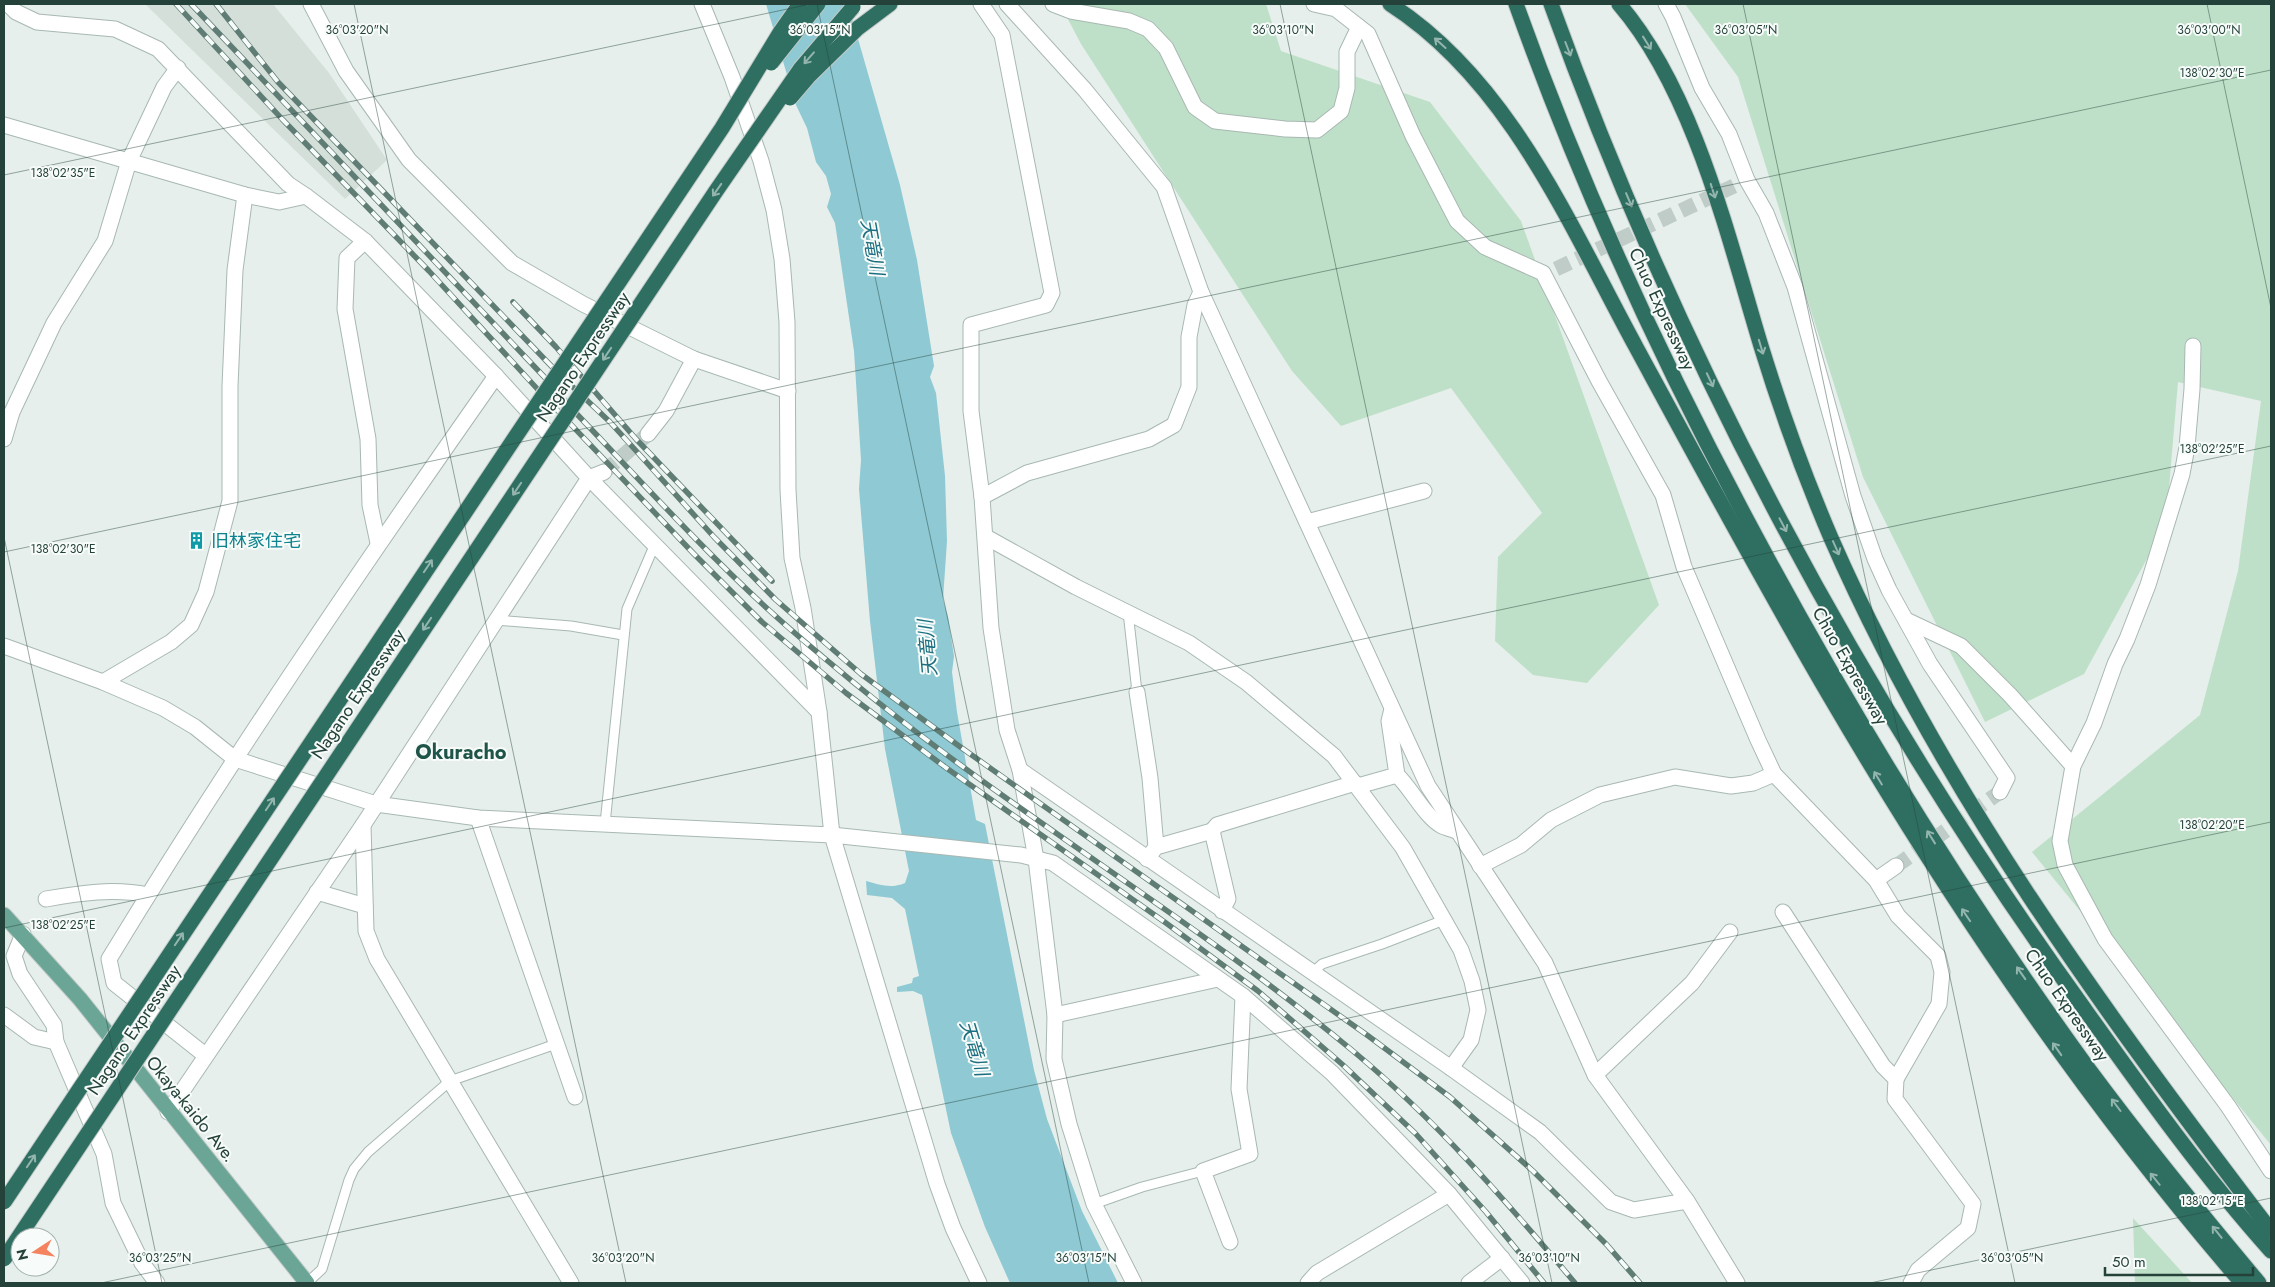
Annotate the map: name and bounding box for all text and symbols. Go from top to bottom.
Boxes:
text: 36°03'20"N [326,21,388,39]
text: 36°03'15"N [789,21,851,39]
text: 36°03'10"N [1252,21,1314,39]
text: 36°03'05"N [1715,21,1777,39]
text: 36°03'00"N [2177,21,2241,39]
one-way arrow [1643,36,1653,50]
one-way arrow [1434,37,1447,49]
one-way arrow [1564,41,1573,57]
one-way arrow [804,51,815,64]
text: 138°02'30"E [2179,64,2245,82]
text: 138°02'35"E [31,164,95,182]
one-way arrow [712,182,722,196]
one-way arrow [1709,183,1718,199]
one-way arrow [1625,192,1634,207]
water label: 天竜川 [854,217,891,279]
street label: Chuo Expressway [1622,243,1702,375]
street label: Nagano Expressway [530,287,636,427]
one-way arrow [1757,338,1767,354]
one-way arrow [602,347,612,361]
one-way arrow [1706,372,1715,387]
text: 138°02'25"E [2179,440,2245,458]
one-way arrow [512,482,522,496]
one-way arrow [1779,517,1788,532]
place label: 旧林家住宅 [211,528,301,554]
building icon: 旧林家住宅 [187,531,207,551]
text: 138°02'30"E [30,540,96,558]
one-way arrow [1832,540,1842,555]
one-way arrow [423,560,433,574]
street label: Chuo Expressway [1806,602,1894,730]
water label: 天竜川 [911,616,943,678]
one-way arrow [422,617,432,631]
street label: Nagano Expressway [305,624,411,764]
district label: Okuracho [415,738,507,767]
one-way arrow [1873,771,1883,785]
one-way arrow [265,797,275,811]
text: 138°02'20"E [2179,816,2245,834]
one-way arrow [1926,831,1936,845]
one-way arrow [1961,908,1971,922]
text: 138°02'25"E [30,916,96,934]
one-way arrow [174,932,184,946]
street label: Chuo Expressway [2018,943,2116,1067]
street label: Nagano Expressway [81,960,187,1100]
one-way arrow [2016,966,2026,980]
water label: 天竜川 [953,1017,996,1081]
one-way arrow [2052,1043,2063,1056]
street label: Okaya-kaido Ave. [140,1050,242,1168]
one-way arrow [2111,1098,2121,1112]
one-way arrow [26,1154,36,1168]
one-way arrow [2149,1172,2161,1185]
text: 138°02'15"E [2180,1192,2244,1210]
one-way arrow [2211,1226,2222,1239]
north arrow [10,1227,60,1277]
scale bar [2105,1244,2252,1276]
text: N [11,1247,33,1262]
text: 36°03'25"N [129,1249,191,1267]
text: 36°03'20"N [592,1249,654,1267]
text: 36°03'15"N [1055,1249,1117,1267]
text: 36°03'10"N [1518,1249,1580,1267]
text: 36°03'05"N [1981,1249,2043,1267]
text: 50 m [2112,1251,2146,1273]

